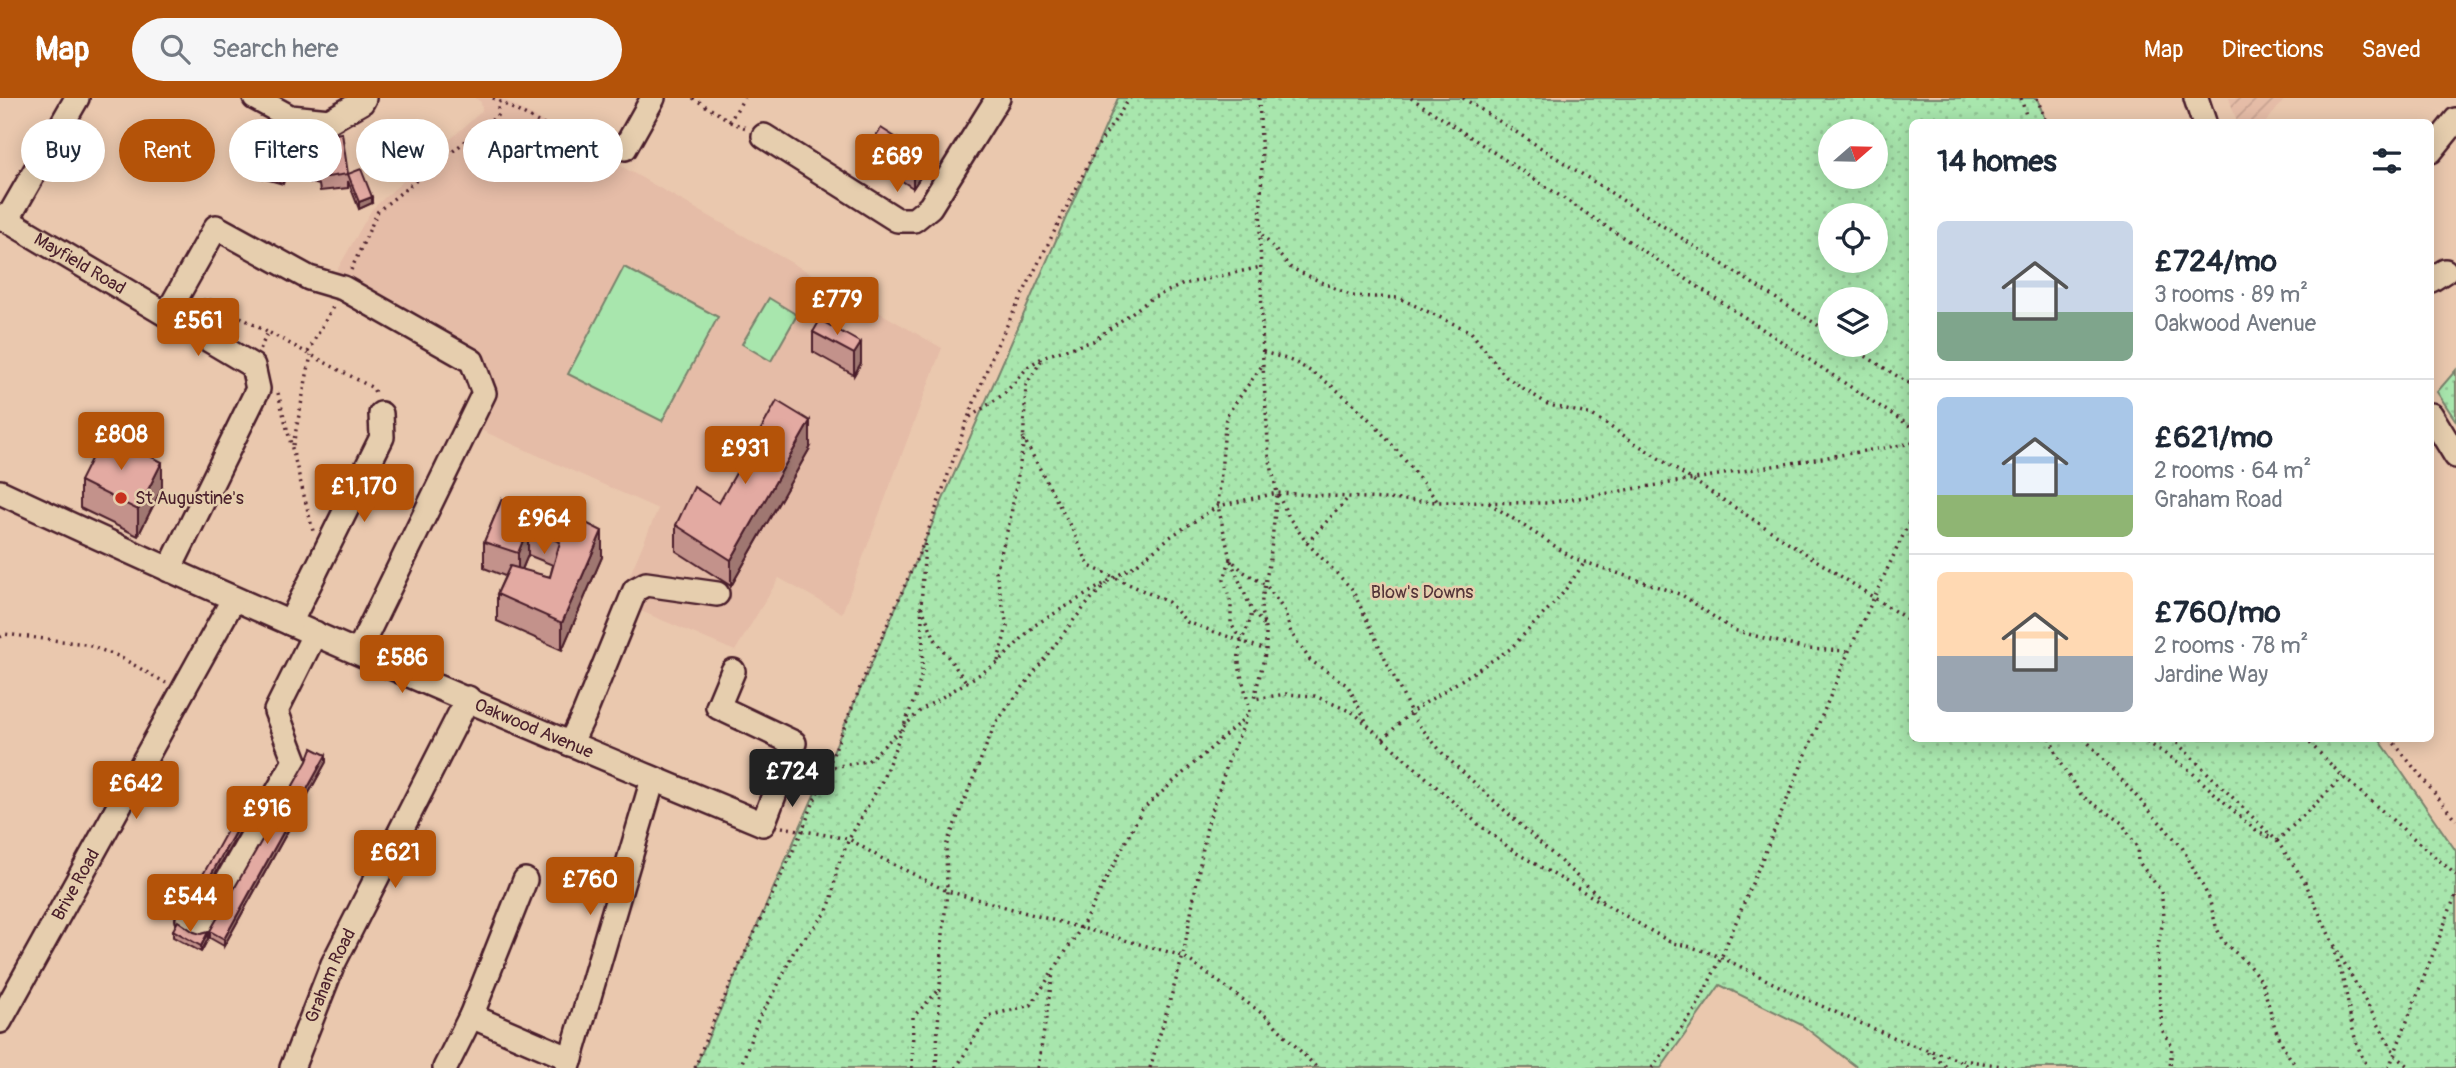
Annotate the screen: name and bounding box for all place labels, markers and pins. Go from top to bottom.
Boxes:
pin: £689 [856,134,938,194]
pin: £779 [796,278,878,337]
pin: £561 [157,299,239,358]
pin: £808 [80,412,162,472]
pin: £931 [704,426,786,486]
pin: £1,170 [307,464,421,524]
place label: St Augustine's [135,487,244,510]
marker: St Augustine's [113,490,129,506]
pin: £964 [503,496,585,556]
pin: £586 [361,636,443,695]
pin: £724 [751,750,833,809]
pin: £642 [95,762,177,821]
pin: £916 [226,786,308,846]
pin: £621 [354,830,436,890]
pin: £760 [549,858,631,917]
pin: £544 [149,874,231,934]

